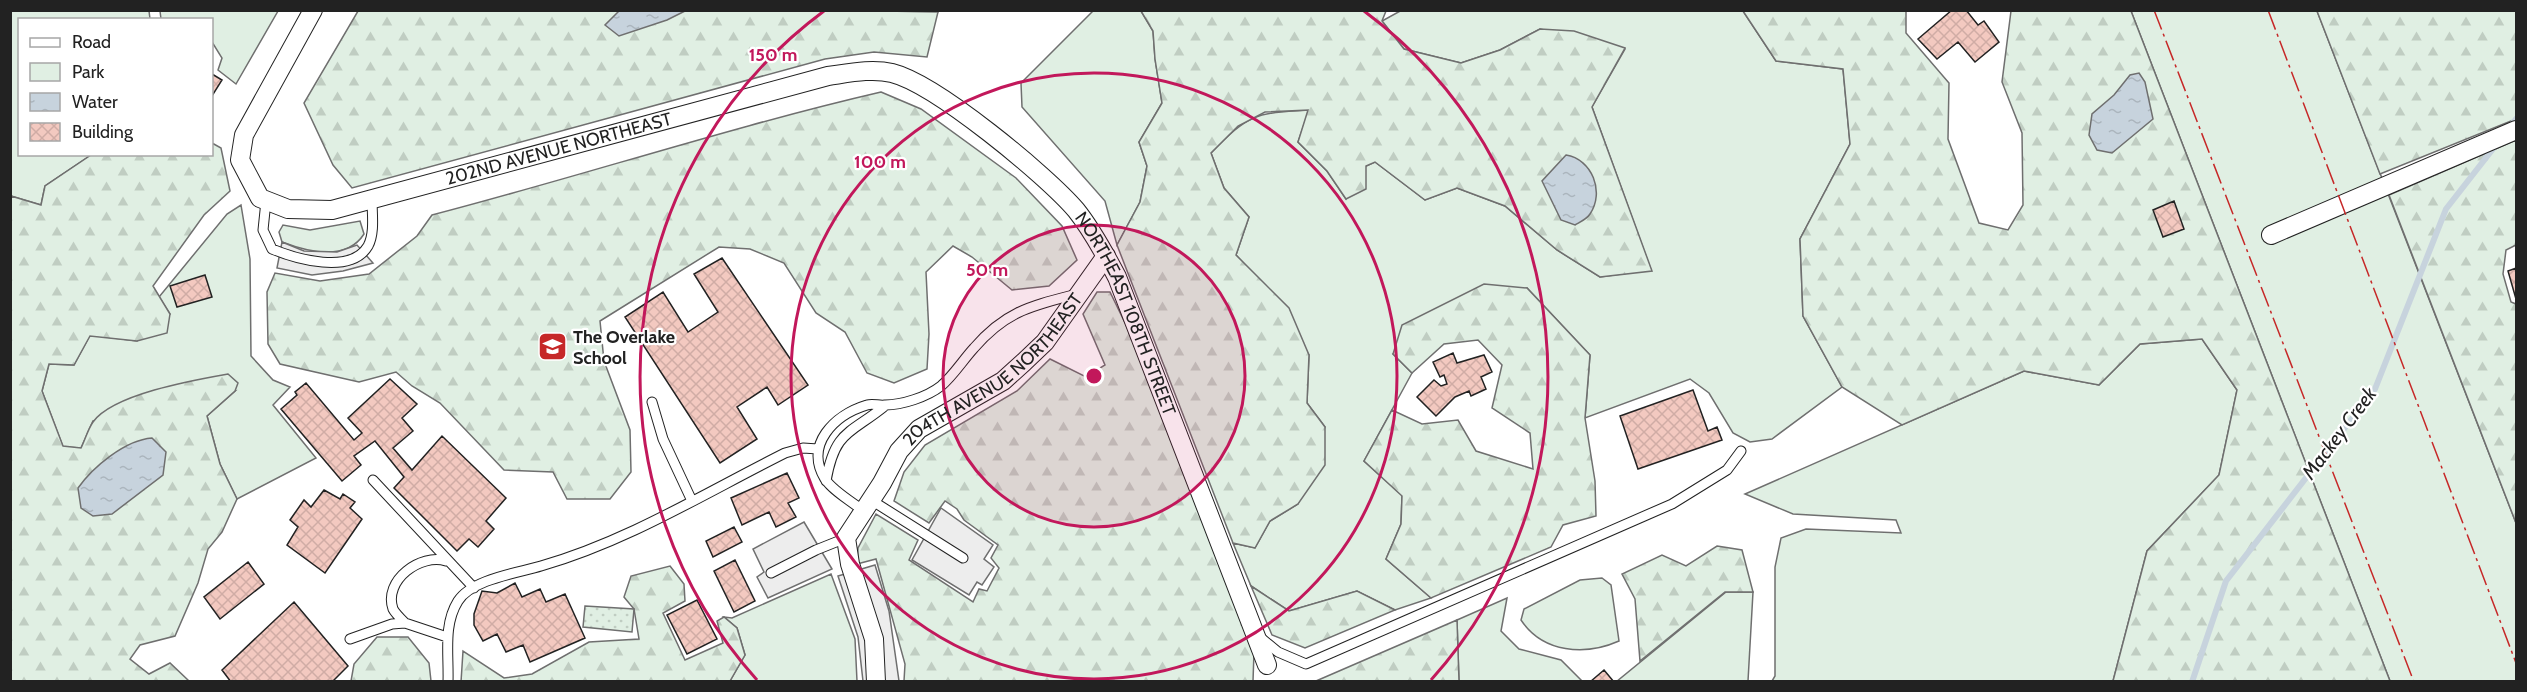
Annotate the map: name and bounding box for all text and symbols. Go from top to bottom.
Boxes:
legend [18,18,213,156]
text: Road [72,31,111,53]
text: 150 m [749,44,797,66]
text: Park [72,61,105,83]
text: Water [72,91,118,113]
street label: 202ND AVENUE NORTHEAST [443,108,674,190]
text: Building [72,121,134,143]
text: 100 m [854,151,906,173]
street label: NORTHEAST 108TH STREET [1070,208,1181,419]
text: 50 m [966,259,1008,281]
street label: 204TH AVENUE NORTHEAST [898,289,1087,450]
place label: The Overlake School [573,326,675,369]
school or university icon: The Overlake School [536,331,568,363]
centre of rings [1084,366,1104,386]
water label: Mackey Creek [2296,381,2382,484]

